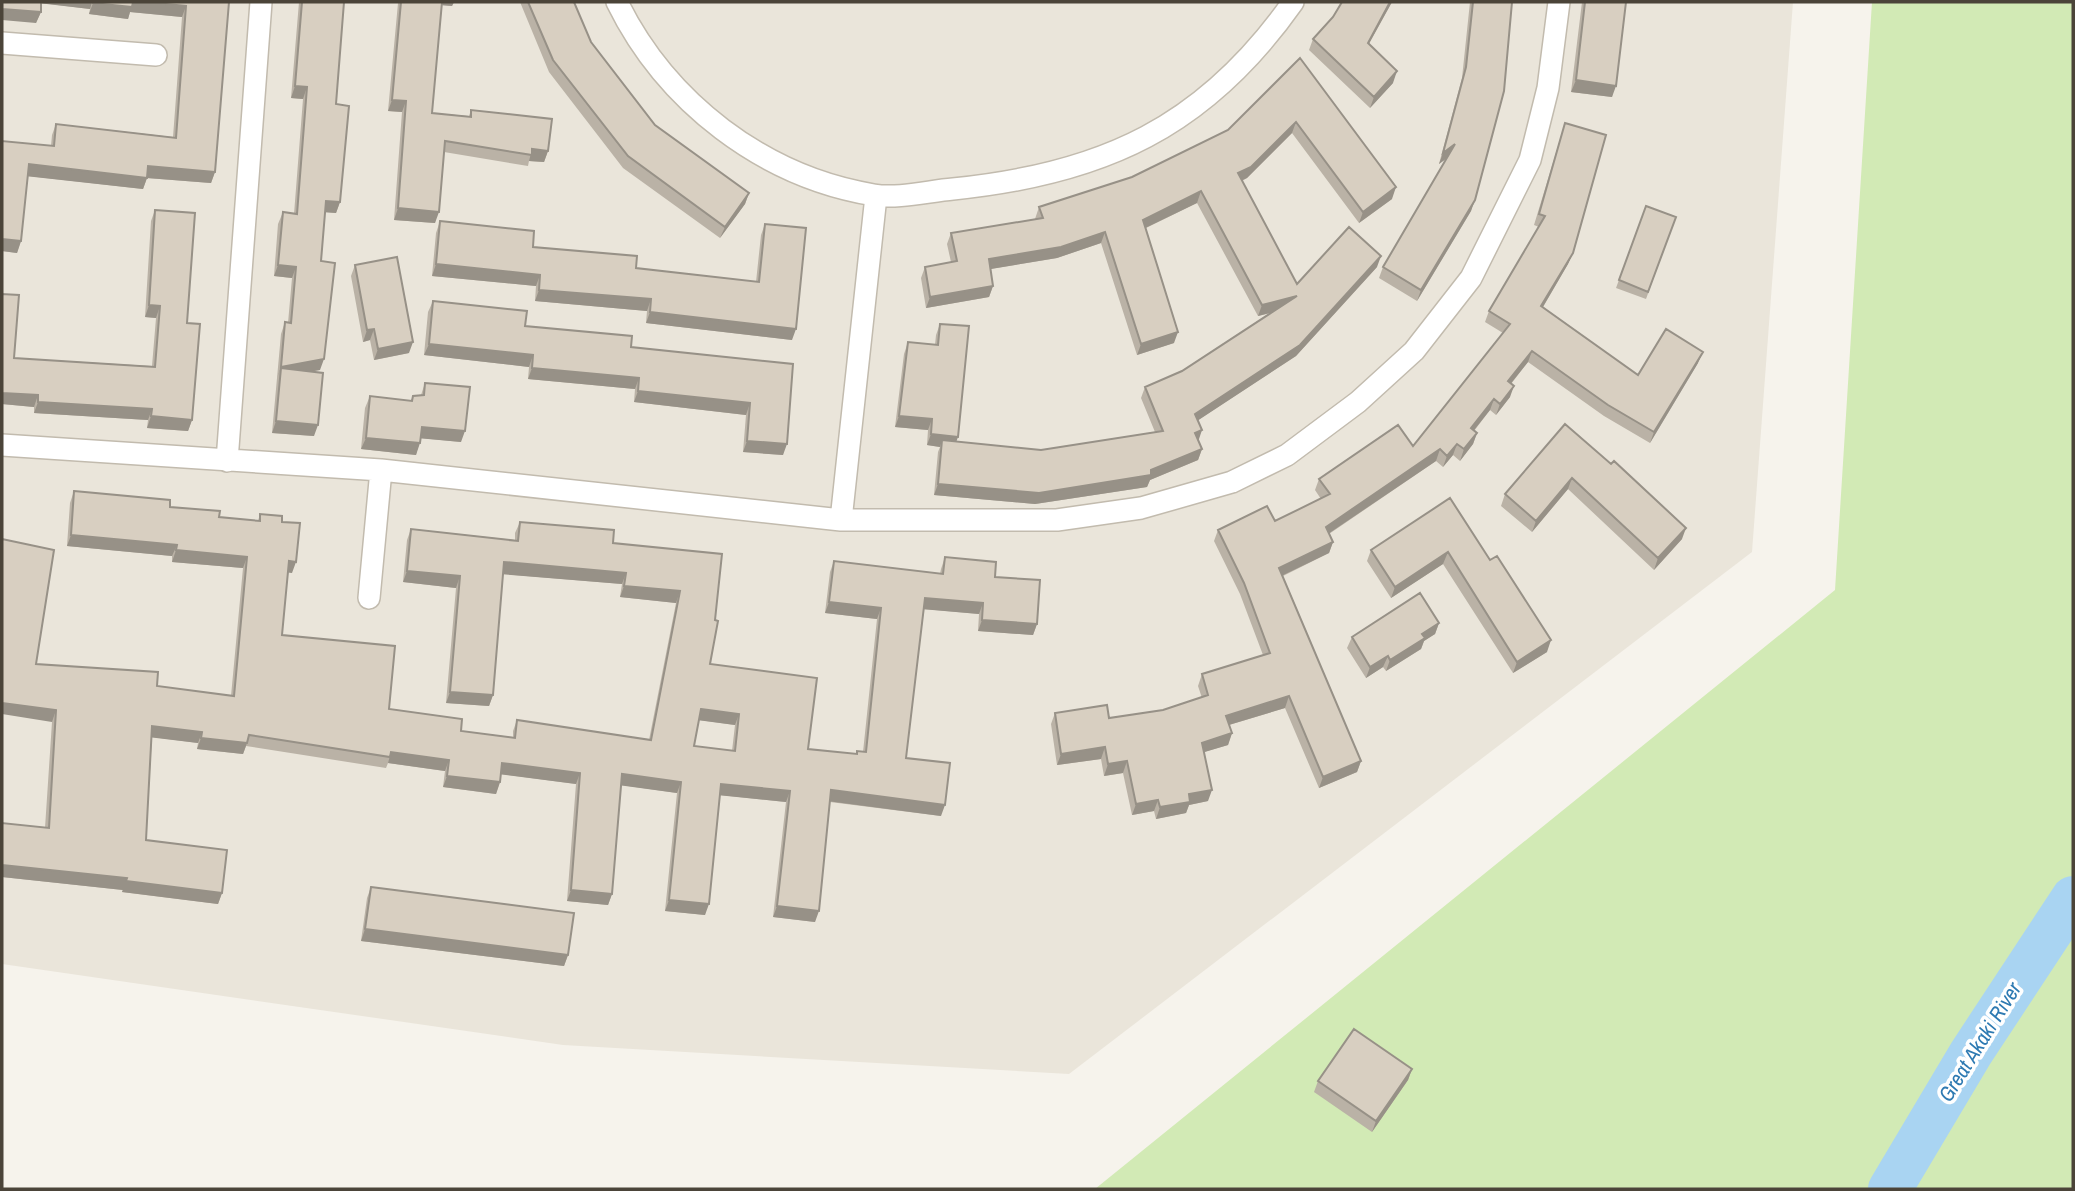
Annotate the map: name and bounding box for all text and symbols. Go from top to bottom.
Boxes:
water label: Great Akaki River [1931,975,2028,1107]

